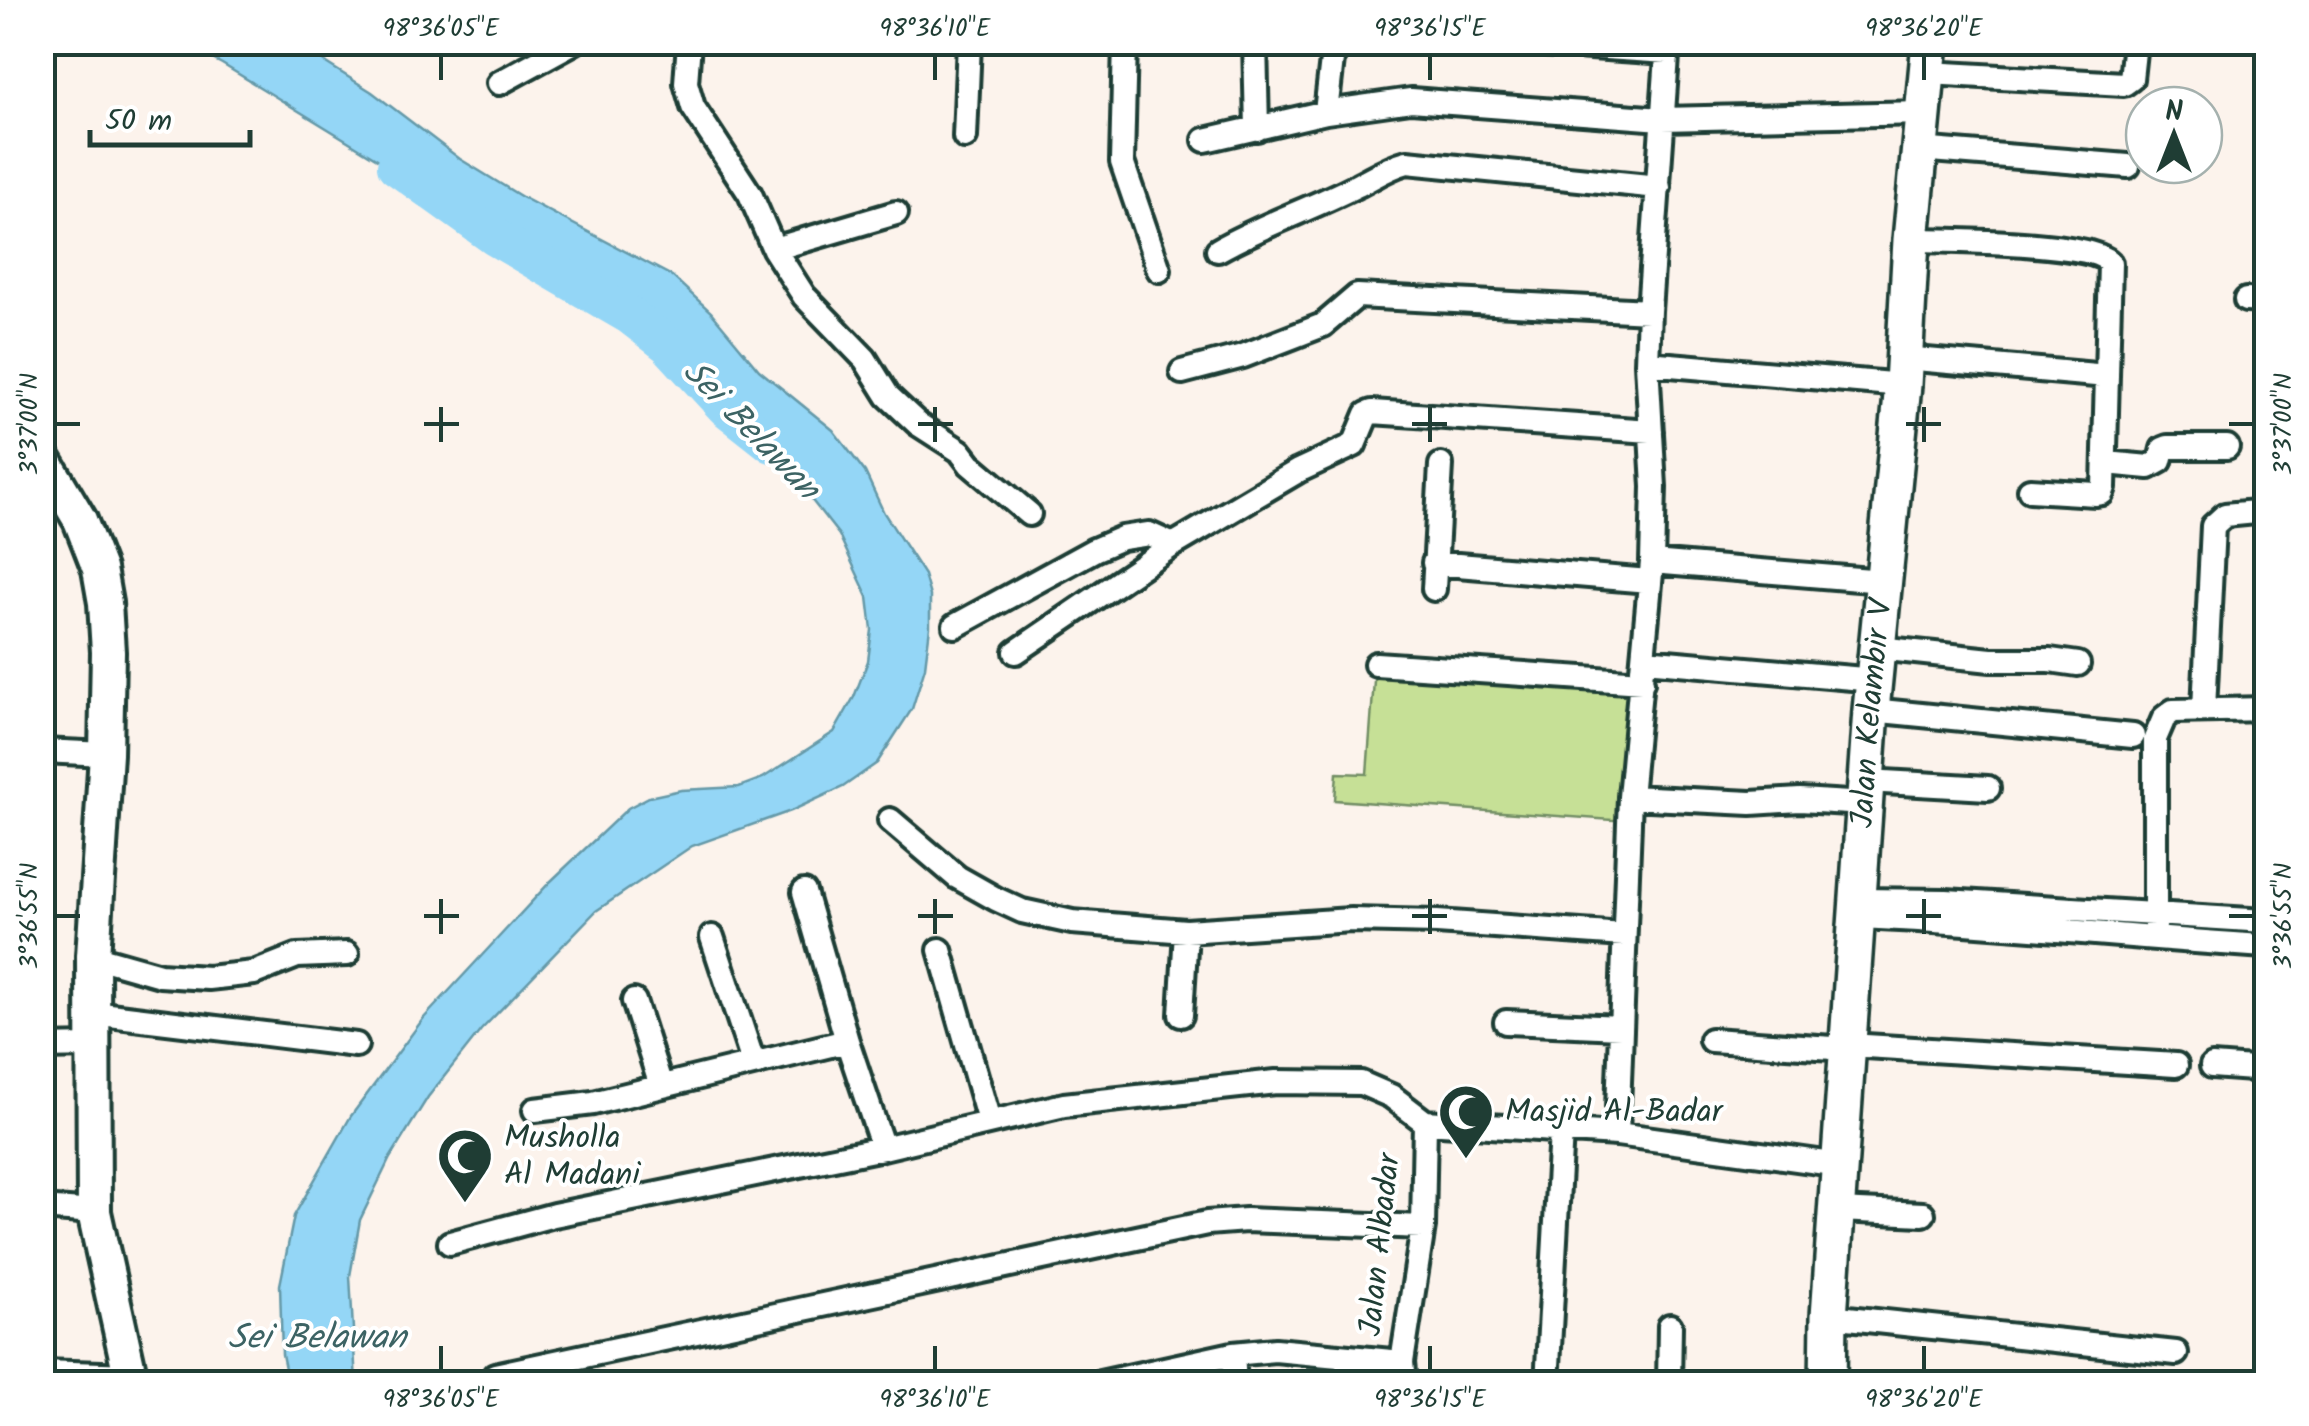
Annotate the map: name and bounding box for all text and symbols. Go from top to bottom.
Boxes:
text: 98°36'05"E [383,9,501,49]
text: 98°36'10"E [880,9,992,49]
text: 98°36'15"E [1374,9,1487,49]
text: 98°36'20"E [1865,9,1984,49]
scale bar [90,85,250,147]
north arrow [2124,85,2224,185]
text: N [2165,90,2183,135]
text: 50 m [105,98,172,146]
water label: Sei Belawan [668,347,834,516]
text: 3°37'00"N [10,373,50,475]
text: 3°37'00"N [2264,373,2304,475]
street label: Jalan Kelambir V [1837,595,1907,830]
text: 3°36'55"N [10,863,50,969]
text: 3°36'55"N [2264,863,2304,969]
mosque icon: Masjid Al-Badar [1436,1082,1496,1161]
place label: Masjid Al-Badar [1505,1087,1725,1138]
place label: Musholla Al Madani [504,1113,641,1201]
mosque icon: Musholla Al Madani [435,1126,495,1205]
street label: Jalan Albadar [1346,1149,1416,1339]
water label: Sei Belawan [228,1311,409,1367]
text: 98°36'05"E [383,1380,501,1420]
text: 98°36'10"E [880,1380,992,1420]
text: 98°36'15"E [1374,1380,1487,1420]
text: 98°36'20"E [1865,1380,1984,1420]

